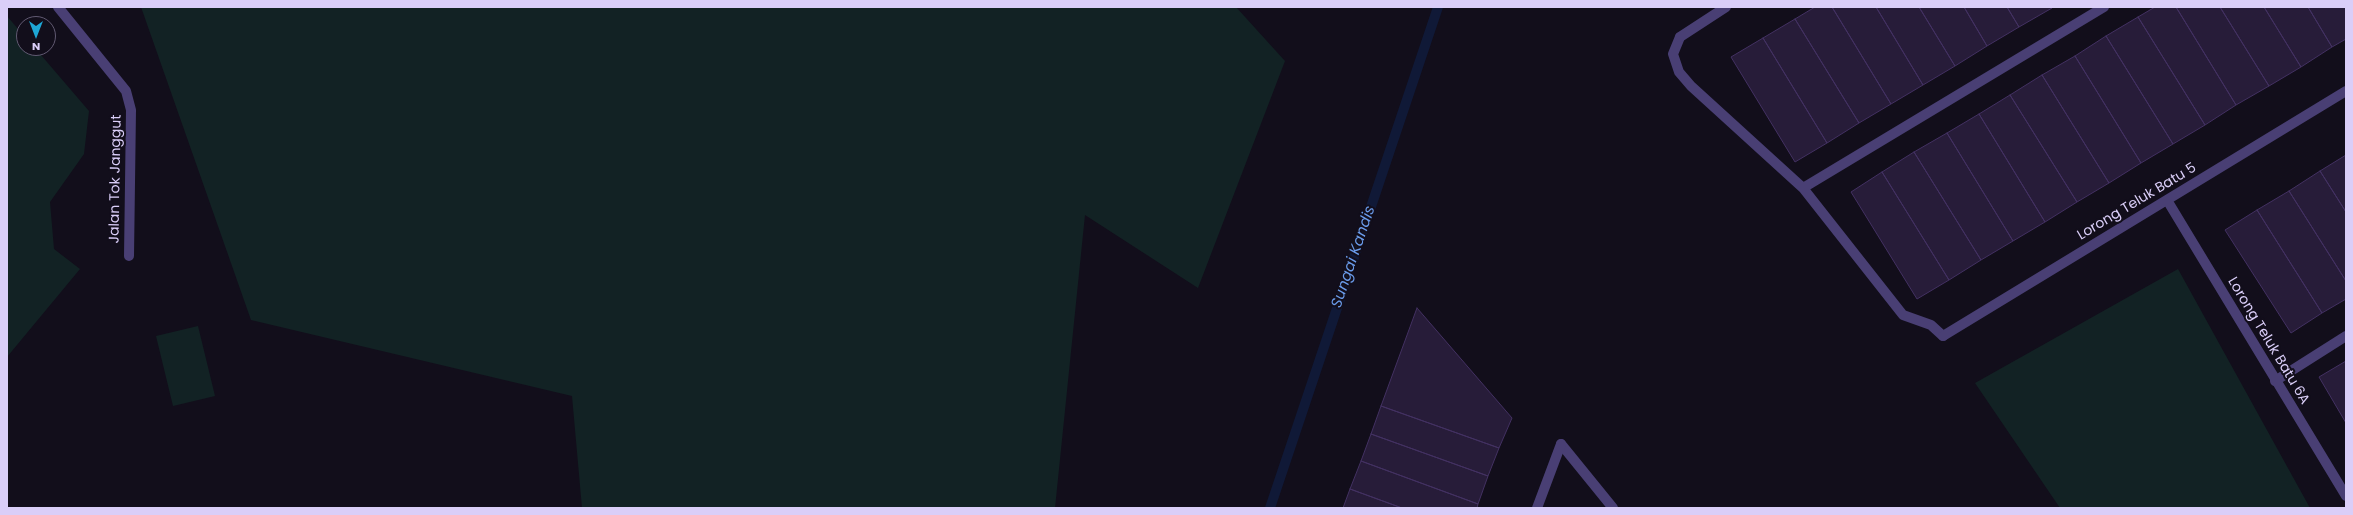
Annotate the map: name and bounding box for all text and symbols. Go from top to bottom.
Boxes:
north arrow [16,16,56,56]
text: N [32,39,40,55]
street label: Jalan Tok Janggut [106,114,126,244]
street label: Lorong Teluk Batu 5 [2075,160,2199,244]
water label: Sungai Kandis [1328,204,1380,310]
street label: Lorong Teluk Batu 6A [2223,274,2313,408]

